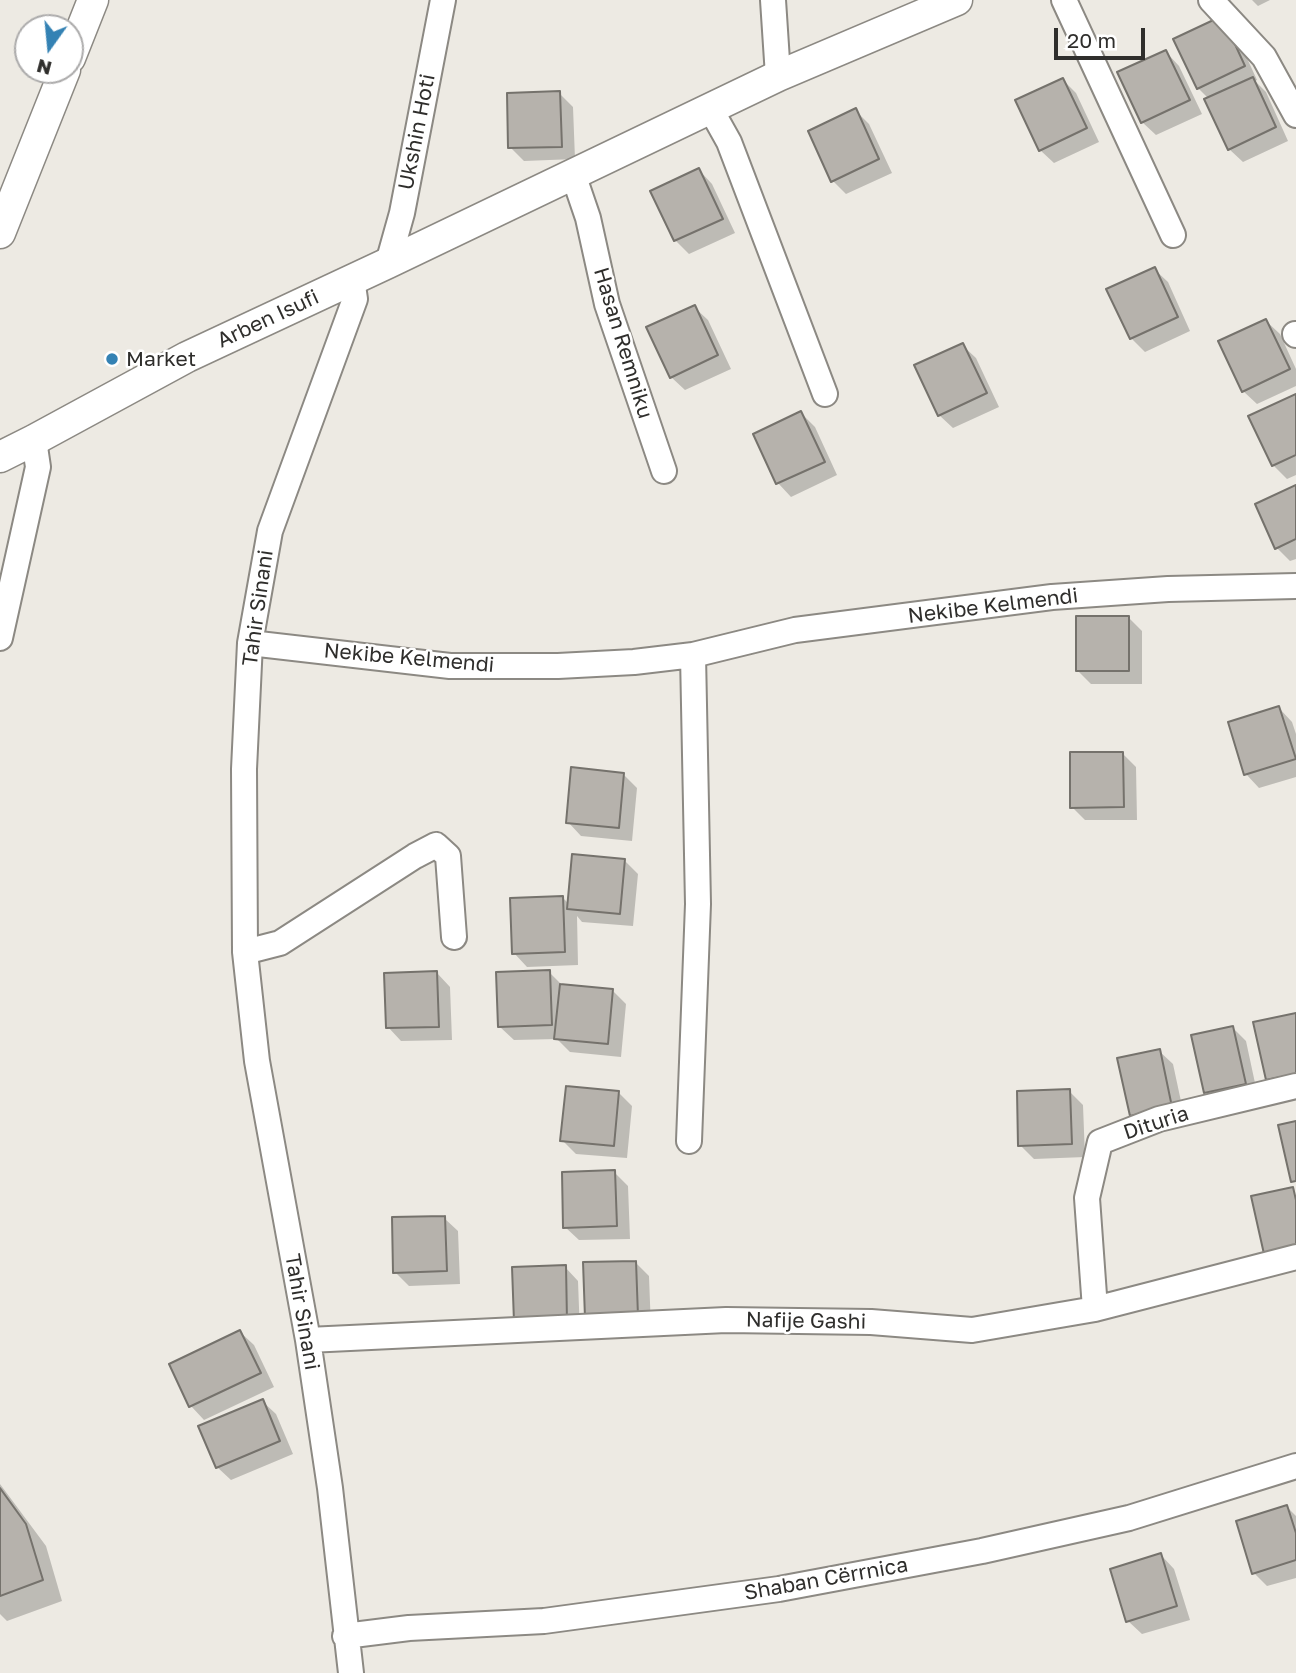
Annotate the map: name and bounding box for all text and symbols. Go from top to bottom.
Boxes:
north arrow [14,14,84,84]
scale bar [1058,14,1149,58]
text: 20 m [1067,27,1116,53]
text: N [34,55,54,81]
street label: Ukshin Hoti [393,72,441,192]
street label: Hasan Remniku [588,264,658,422]
street label: Arben Isufi [213,284,323,354]
place label: Market [126,346,196,372]
marker: Market [104,351,120,367]
street label: Tahir Sinani [237,548,279,668]
street label: Nekibe Kelmendi [907,583,1079,629]
street label: Nekibe Kelmendi [323,638,495,678]
street label: Dituria [1120,1101,1192,1145]
street label: Tahir Sinani [279,1252,325,1372]
street label: Nafije Gashi [746,1307,866,1335]
street label: Shaban Cërrnica [742,1552,910,1606]

